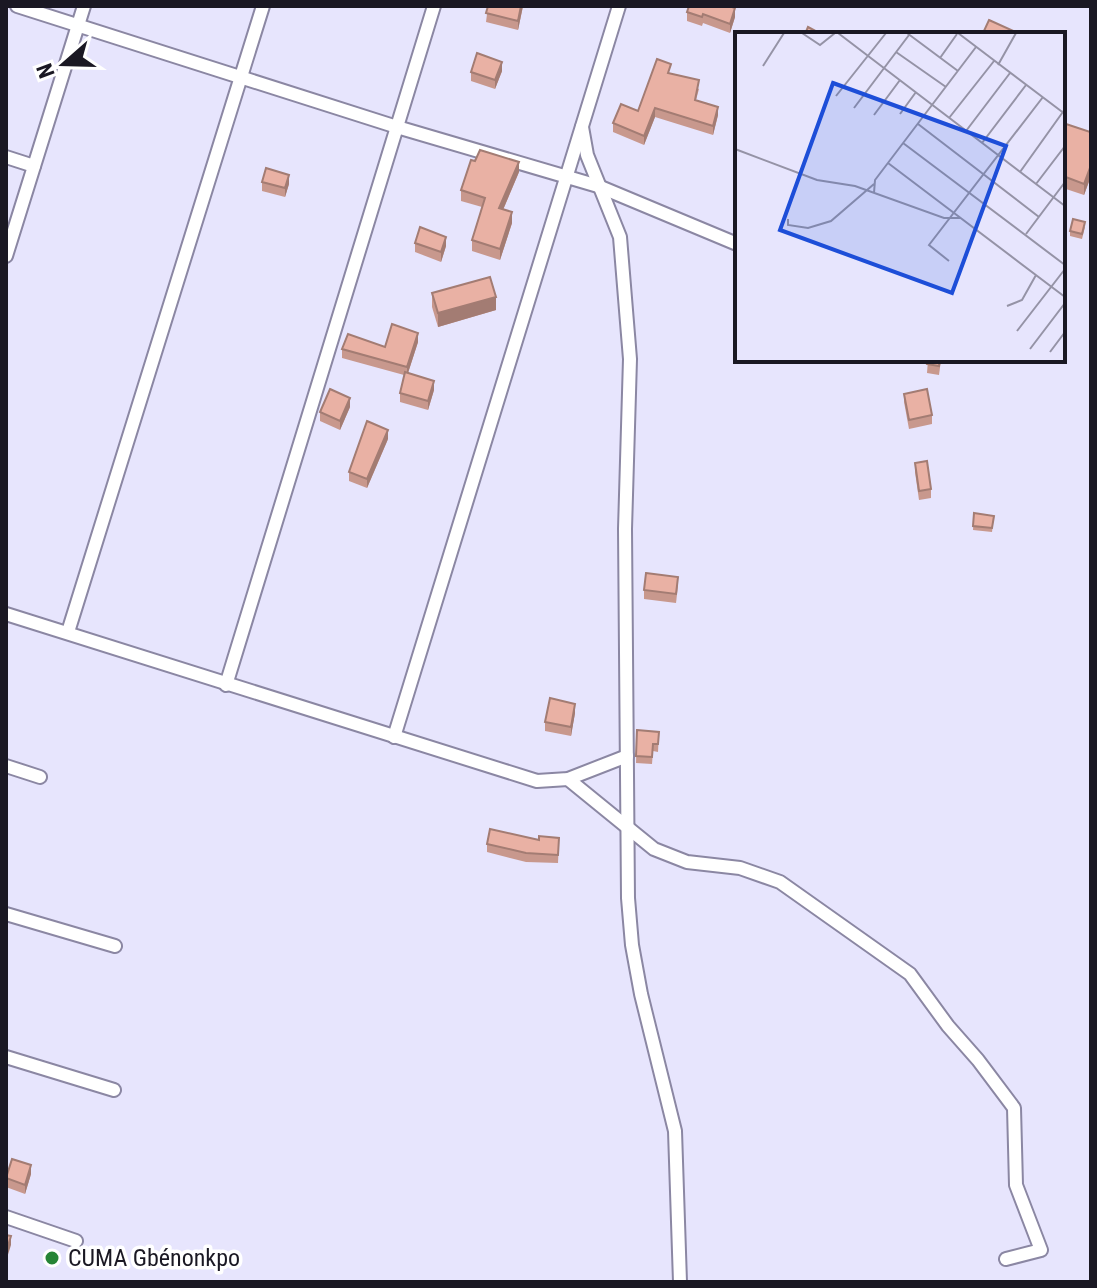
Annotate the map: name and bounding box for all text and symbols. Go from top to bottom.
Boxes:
north arrow [24,24,104,104]
inset map [735,32,1065,362]
text: N [32,60,60,81]
place label: CUMA Gbénonkpo [68,1244,240,1272]
marker: CUMA Gbénonkpo [43,1249,61,1267]

